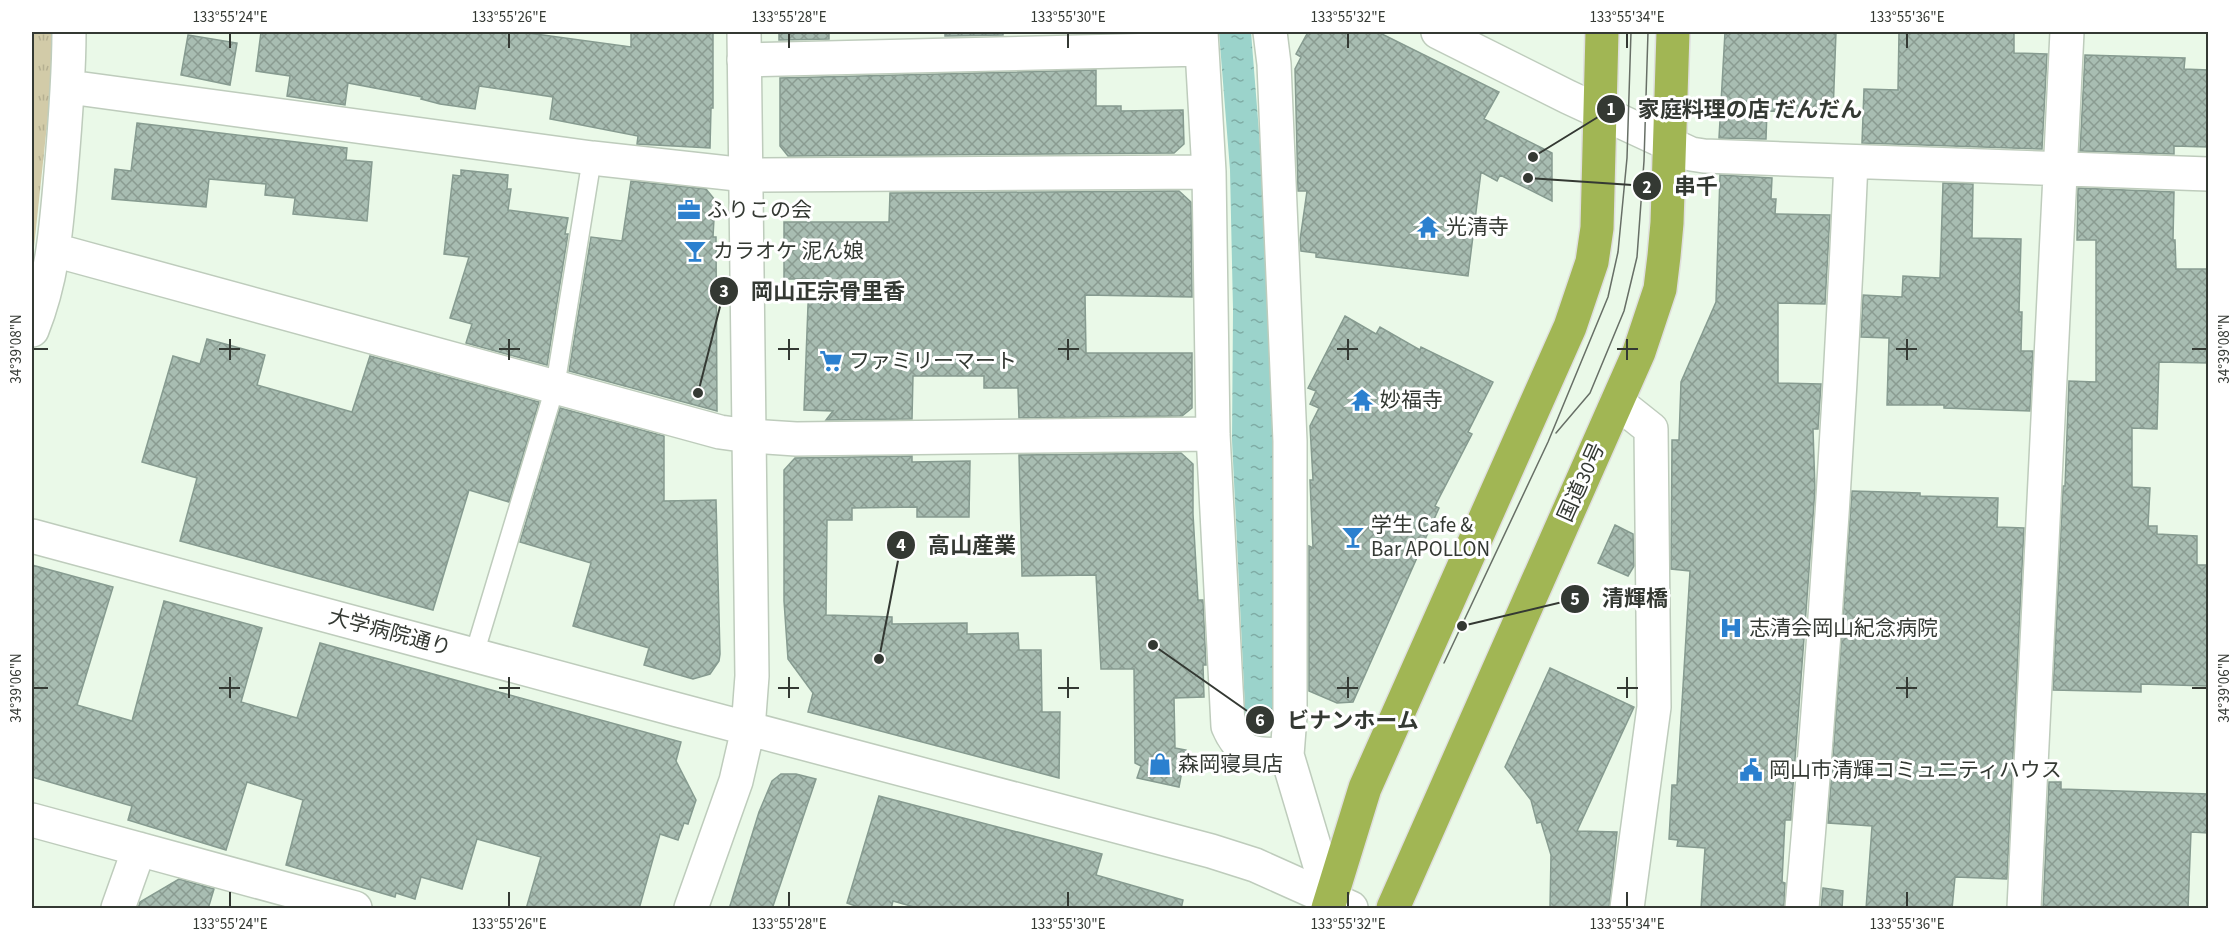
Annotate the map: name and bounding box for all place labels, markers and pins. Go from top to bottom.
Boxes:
callout: 家庭料理の店 だんだん [1596,89,1875,129]
callout: 串千 [1632,166,1730,206]
place label: ふりこの会 [707,195,812,225]
office icon: ふりこの会 [676,197,702,223]
place label: 光清寺 [1446,212,1509,242]
temple icon: 光清寺 [1415,214,1441,240]
place label: カラオケ 泥ん娘 [713,236,864,266]
bar icon: カラオケ 泥ん娘 [682,238,708,264]
callout: 岡山正宗骨里香 [709,271,917,311]
place label: ファミリーマート [849,346,1017,376]
supermarket icon: ファミリーマート [818,348,844,374]
place label: 妙福寺 [1380,385,1443,415]
temple icon: 妙福寺 [1349,387,1375,413]
place label: 学生 Cafe & Bar APOLLON [1371,510,1490,564]
bar icon: 学生 Cafe & Bar APOLLON [1340,524,1366,550]
callout: 高山産業 [886,525,1028,565]
callout: 清輝橋 [1560,579,1680,619]
place label: 志清会岡山紀念病院 [1749,613,1938,643]
hospital icon: 志清会岡山紀念病院 [1718,615,1744,641]
callout: ビナンホーム [1245,700,1431,740]
place label: 森岡寝具店 [1178,749,1283,779]
shop icon: 森岡寝具店 [1147,751,1173,777]
place label: 岡山市清輝コミュニティハウス [1769,755,2062,785]
public building icon: 岡山市清輝コミュニティハウス [1738,757,1764,783]

